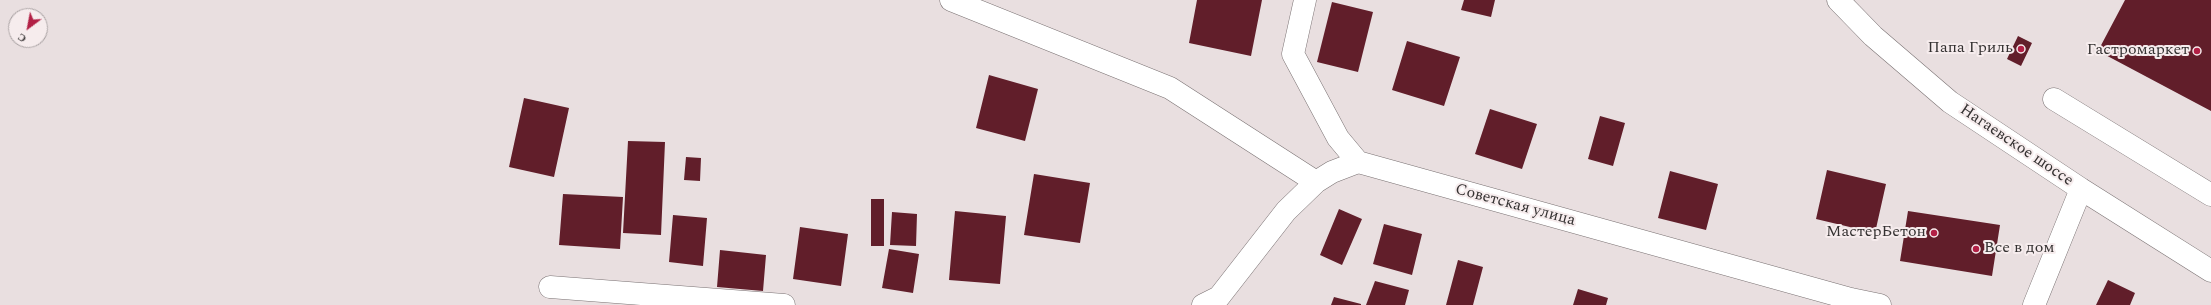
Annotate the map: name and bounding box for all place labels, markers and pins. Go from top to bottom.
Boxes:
place label: Папа Гриль [1927,39,2013,59]
place label: Гастромаркет [2087,41,2189,61]
marker: Папа Гриль [2016,44,2026,54]
marker: Гастромаркет [2192,46,2202,56]
place label: МастерБетон [1826,223,1926,243]
marker: МастерБетон [1929,228,1939,238]
place label: Все в дом [1984,239,2055,259]
marker: Все в дом [1971,244,1981,254]

